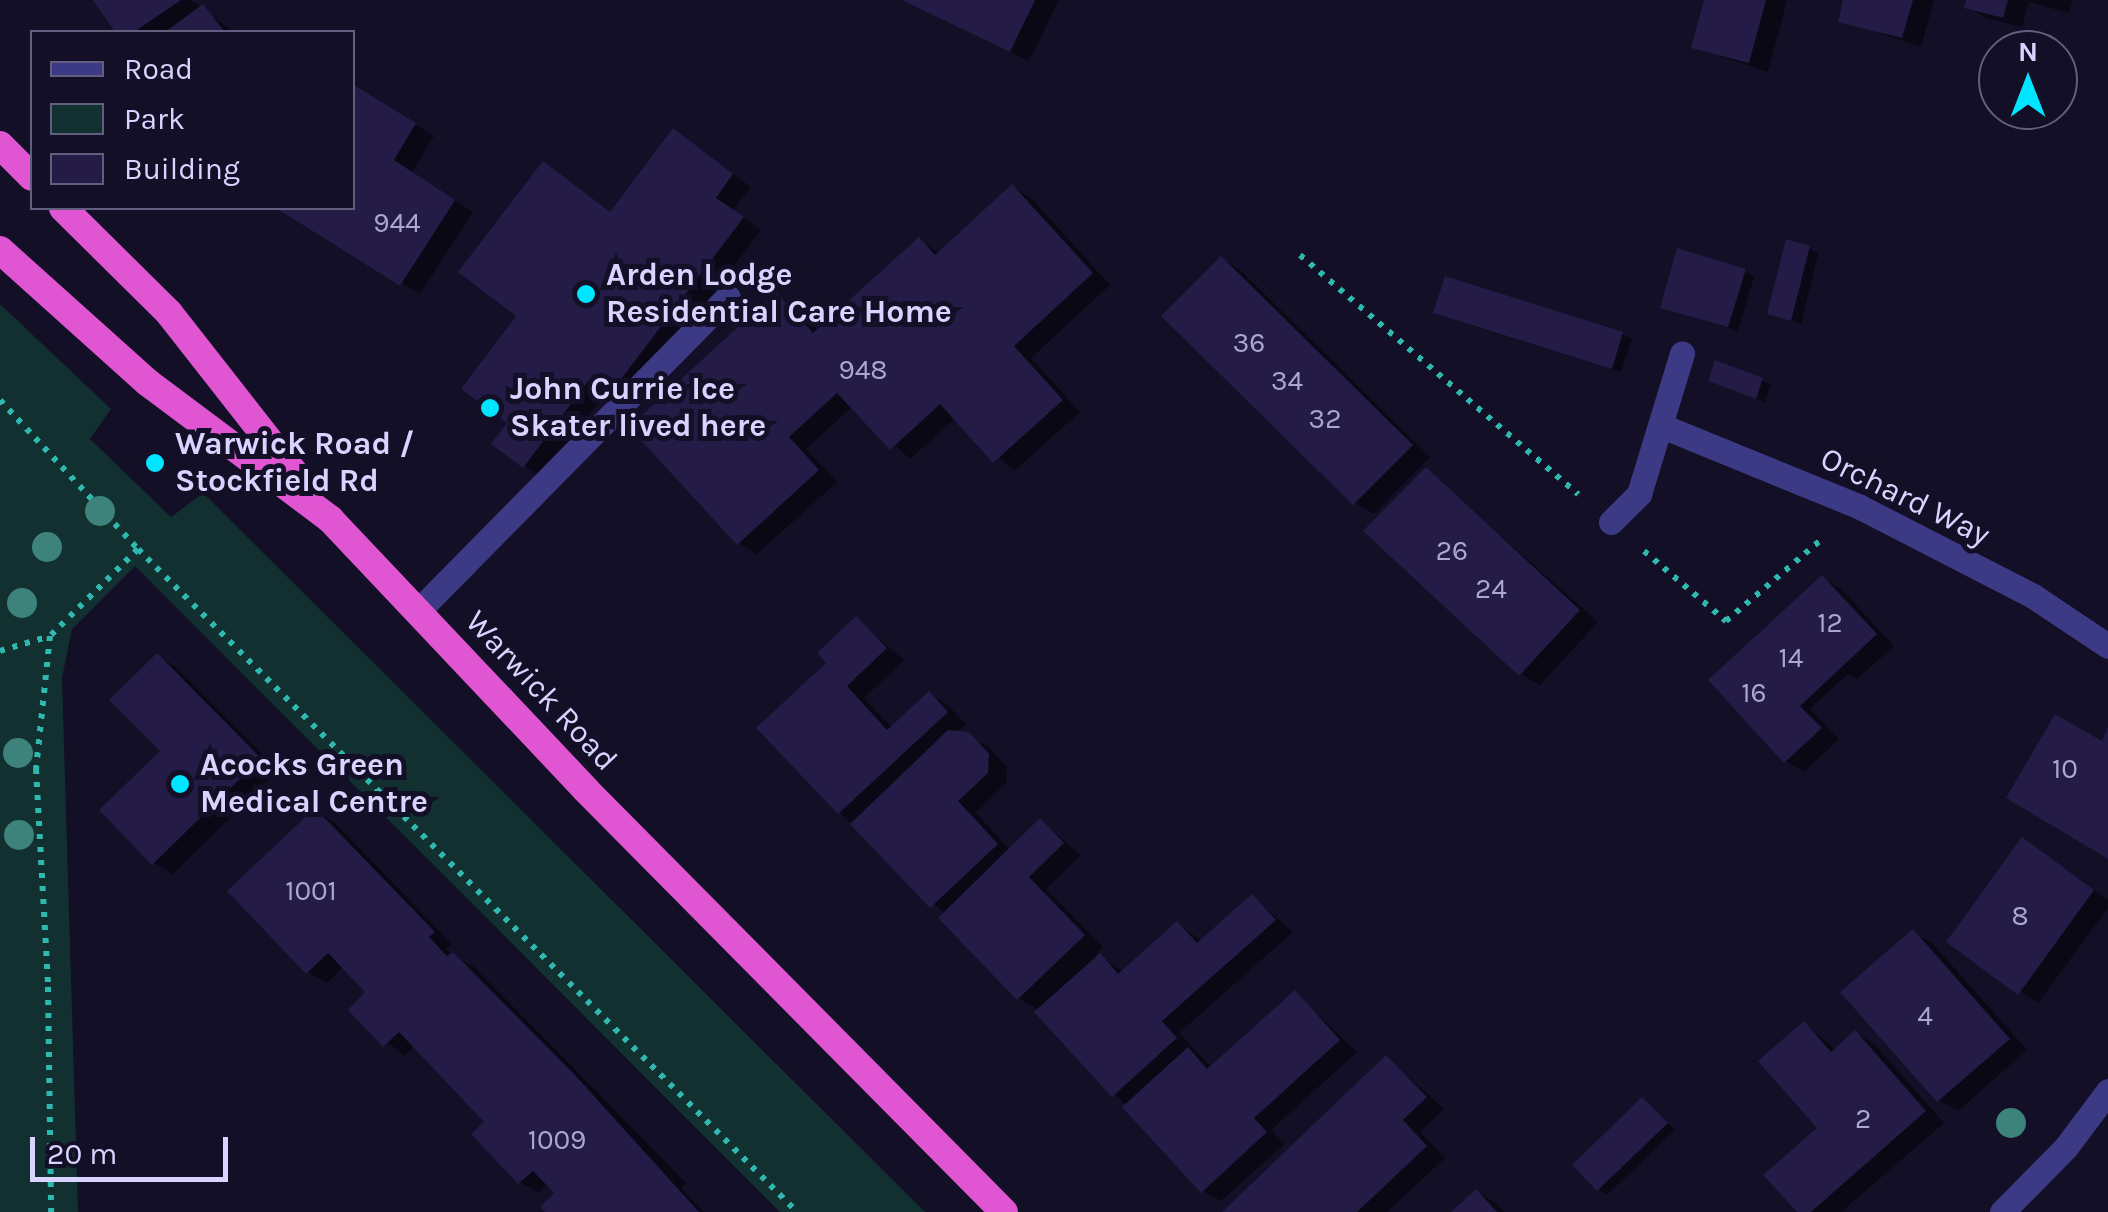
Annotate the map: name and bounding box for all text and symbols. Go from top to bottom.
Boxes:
legend [30,30,355,210]
north arrow [1978,30,2078,130]
text: N [2018,35,2038,68]
text: Road [124,51,193,87]
text: Park [124,101,185,137]
text: Building [124,151,240,187]
house number: 944 [373,206,421,240]
place label: Arden Lodge Residential Care Home [606,257,952,332]
marker: Arden Lodge Residential Care Home [575,283,597,305]
house number: 36 [1233,326,1265,360]
house number: 948 [838,353,888,387]
house number: 34 [1271,364,1303,398]
place label: John Currie Ice Skater lived here [510,371,766,446]
marker: John Currie Ice Skater lived here [479,397,501,419]
house number: 32 [1309,402,1341,436]
place label: Warwick Road / Stockfield Rd [175,426,414,501]
street label: Orchard Way [1814,439,1996,555]
marker: Warwick Road / Stockfield Rd [144,452,166,474]
house number: 26 [1436,534,1468,568]
house number: 24 [1475,572,1507,606]
street label: Warwick Road [457,603,625,779]
house number: 12 [1817,606,1843,640]
house number: 14 [1779,641,1803,675]
house number: 16 [1741,676,1767,710]
place label: Acocks Green Medical Centre [200,747,428,822]
house number: 10 [2052,752,2078,786]
marker: Acocks Green Medical Centre [169,773,191,795]
house number: 1001 [285,874,337,908]
house number: 8 [2011,899,2029,933]
house number: 4 [1917,999,1933,1033]
house number: 2 [1855,1102,1871,1136]
scale bar [35,1117,232,1179]
house number: 1009 [528,1123,586,1157]
text: 20 m [47,1136,117,1172]

